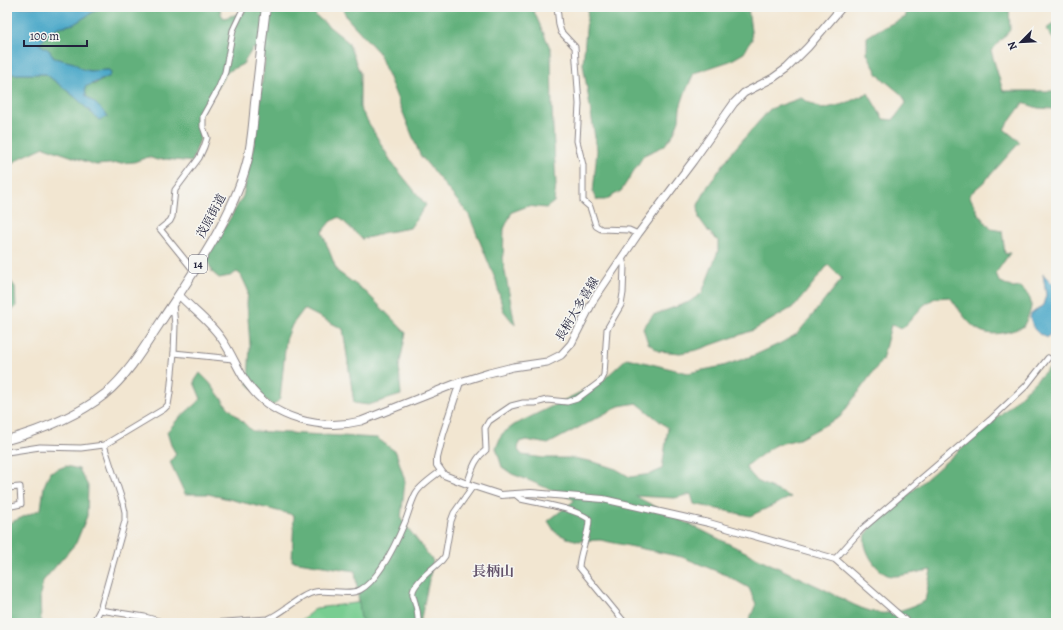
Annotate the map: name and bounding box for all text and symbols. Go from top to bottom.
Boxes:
scale bar [24,22,87,48]
north arrow [1001,22,1041,62]
text: 100 m [30,28,59,44]
text: N [1004,39,1021,53]
street label: 茂原街道 [193,191,229,241]
road number: 14 [189,255,207,273]
street label: 長柄大多喜線 [552,274,602,344]
district label: 長柄山 [472,562,514,581]

